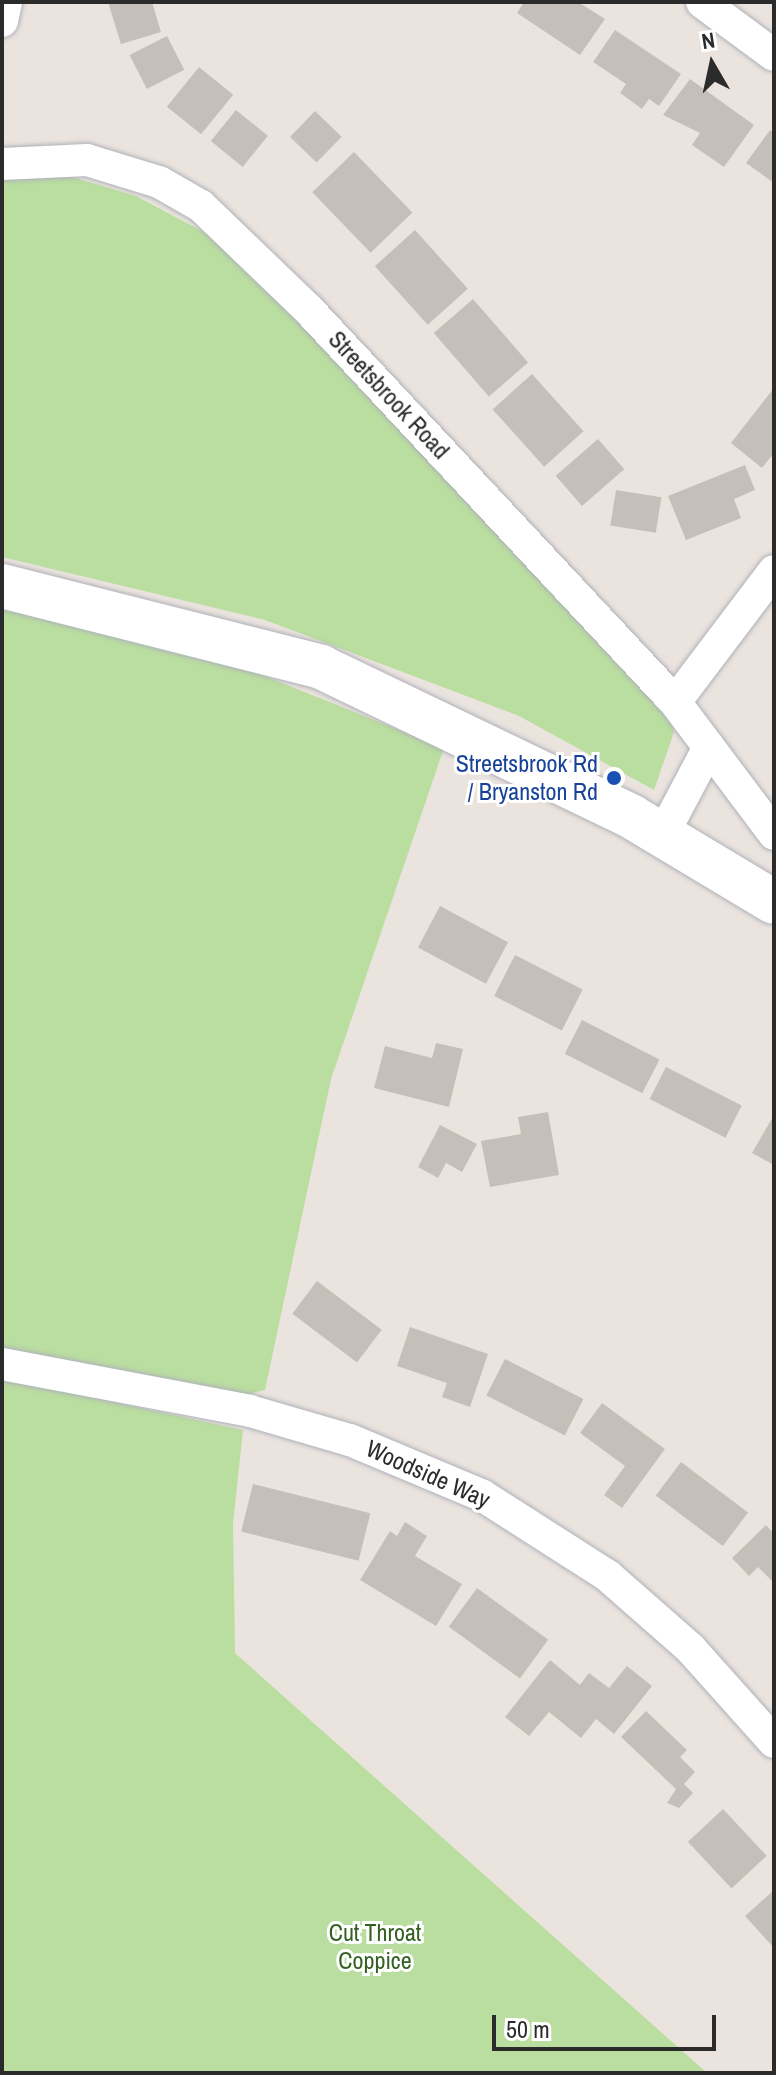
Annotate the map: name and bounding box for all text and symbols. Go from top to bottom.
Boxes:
north arrow [672,24,752,104]
text: N [699,24,717,56]
street label: Streetsbrook Road [323,325,455,465]
place label: Streetsbrook Rd / Bryanston Rd [456,750,598,806]
marker: Streetsbrook Rd / Bryanston Rd [605,769,623,787]
street label: Woodside Way [362,1434,494,1514]
park label: Cut Throat Coppice [329,1919,421,1975]
scale bar [496,1999,720,2049]
text: 50 m [506,2013,550,2045]

